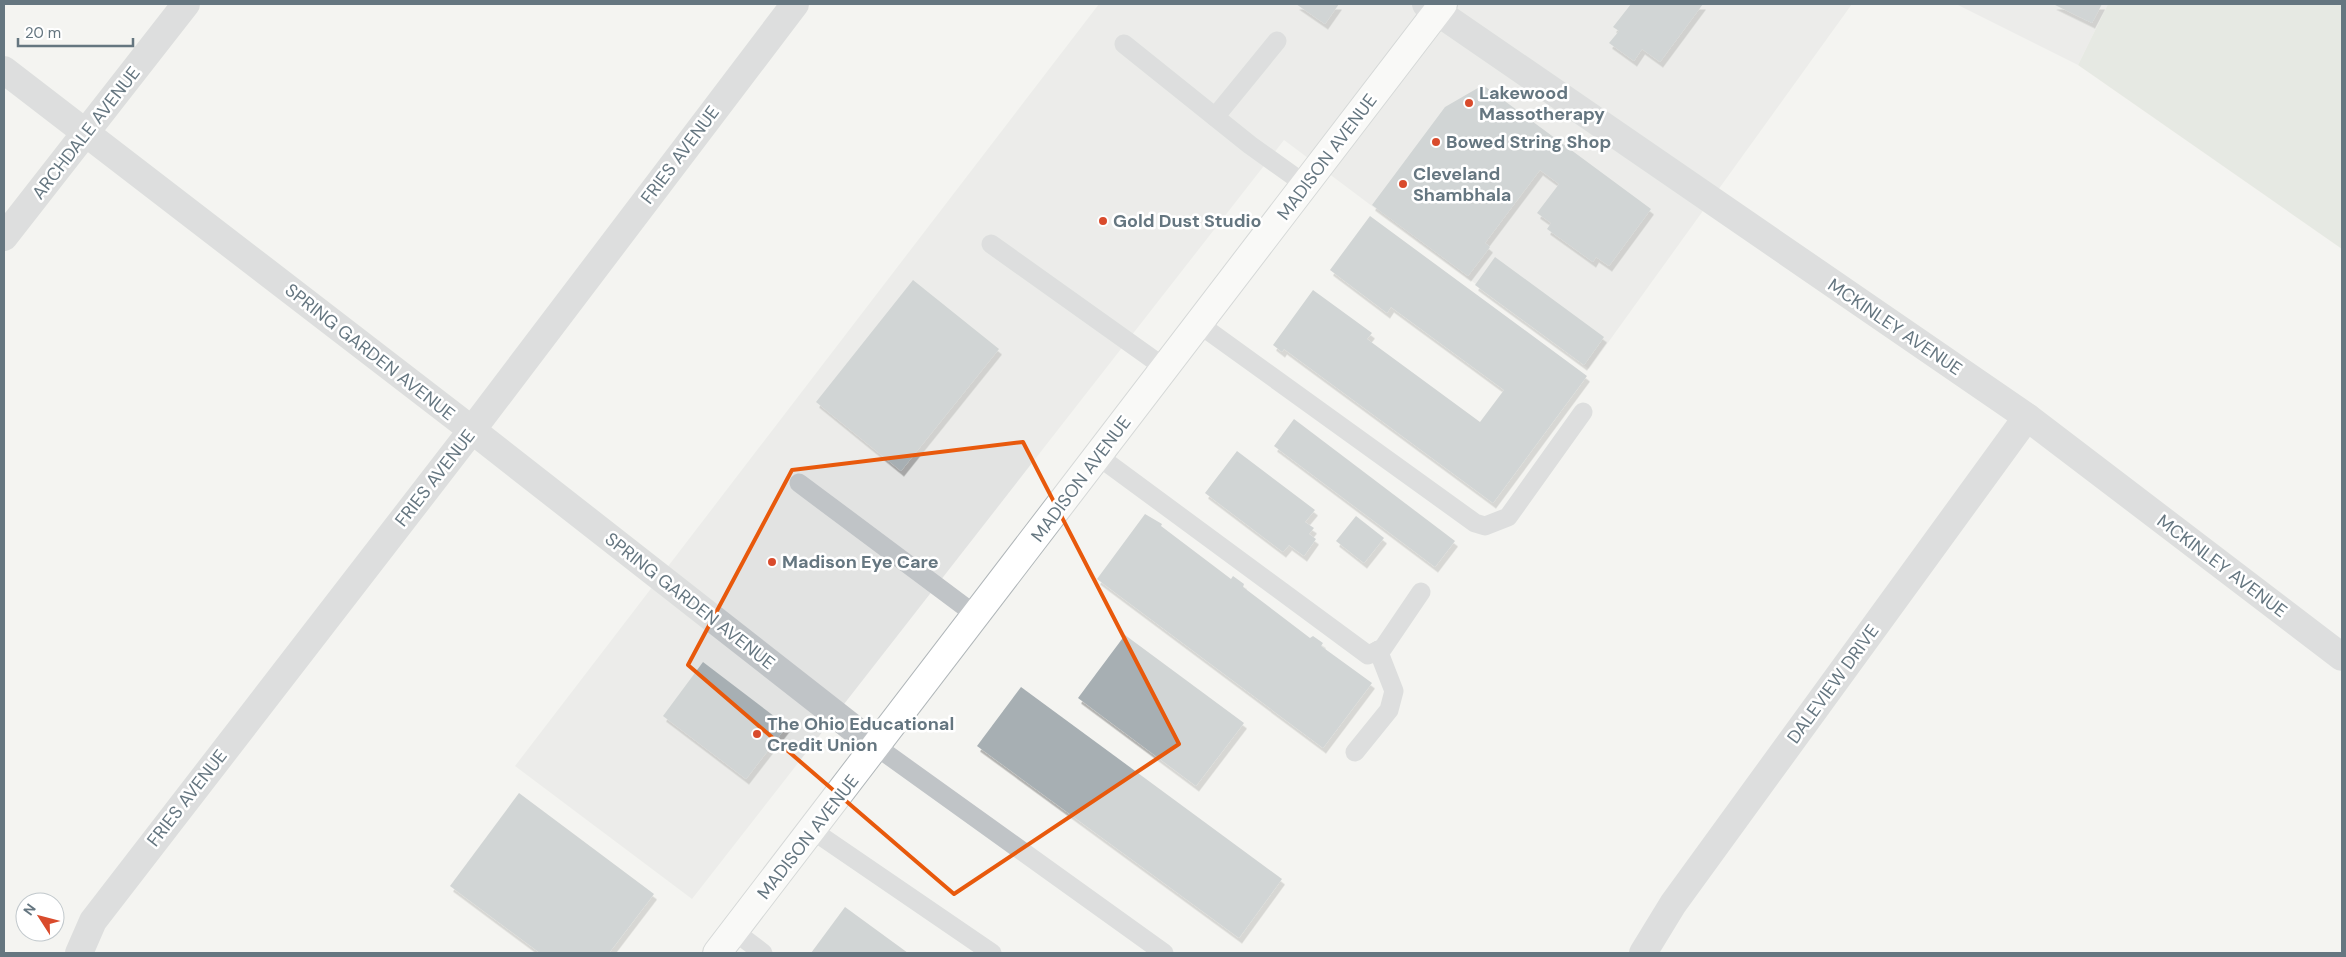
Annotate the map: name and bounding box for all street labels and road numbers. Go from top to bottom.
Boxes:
street label: ARCHDALE AVENUE [27,62,145,204]
street label: MADISON AVENUE [1272,89,1382,225]
street label: FRIES AVENUE [635,101,725,209]
street label: MCKINLEY AVENUE [1823,273,1967,381]
street label: SPRING GARDEN AVENUE [280,278,460,426]
street label: MADISON AVENUE [1026,411,1136,547]
street label: FRIES AVENUE [390,425,480,531]
street label: MCKINLEY AVENUE [2152,509,2292,623]
street label: SPRING GARDEN AVENUE [600,527,780,675]
street label: DALEVIEW DRIVE [1782,620,1884,748]
street label: FRIES AVENUE [142,745,232,851]
street label: MADISON AVENUE [752,770,864,904]

